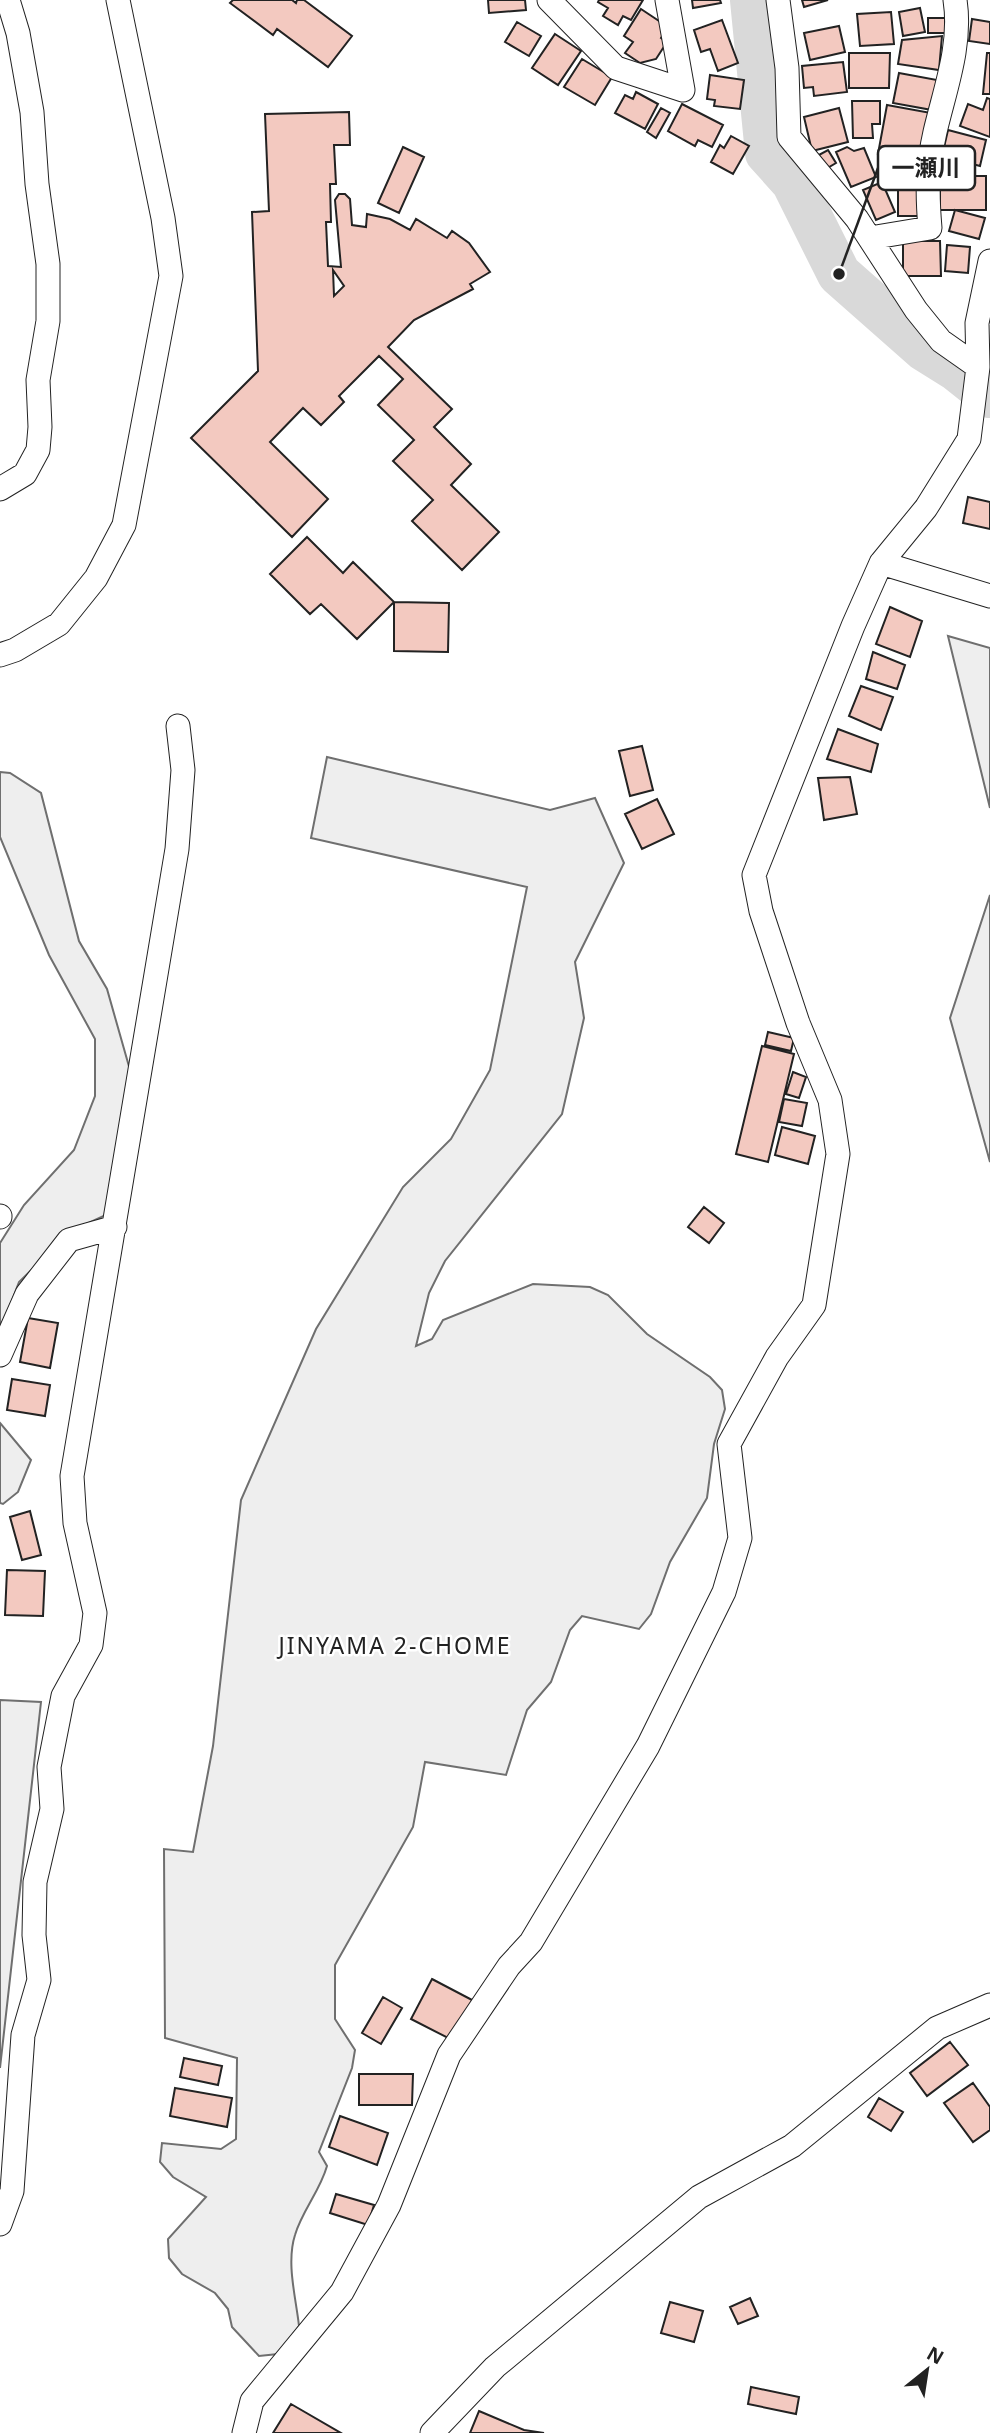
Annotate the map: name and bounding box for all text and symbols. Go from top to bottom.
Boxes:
callout: 一瀬川 [878,146,975,190]
text: 一瀬川 [892,151,961,183]
district label: JINYAMA 2-CHOME [276,1629,512,1661]
north arrow [892,2335,962,2405]
text: N [922,2340,949,2370]

